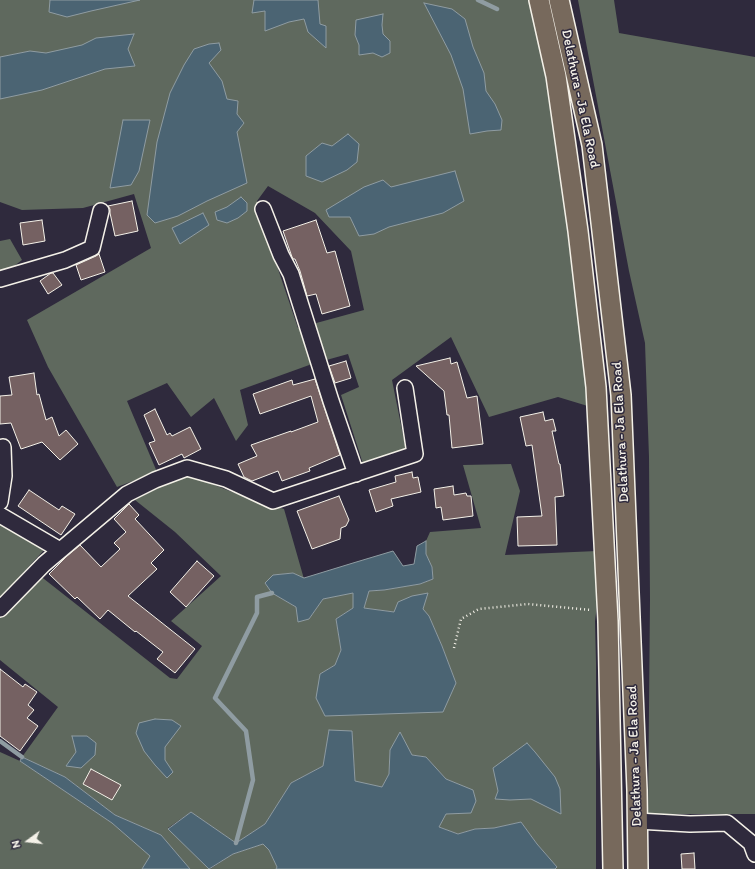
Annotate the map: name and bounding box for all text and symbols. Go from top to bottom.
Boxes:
street label: Delathura - Ja Ela Road [557,28,603,170]
street label: Delathura - Ja Ela Road [609,361,633,503]
street label: Delathura - Ja Ela Road [624,685,646,827]
north arrow [8,821,48,861]
text: N [9,839,23,850]

